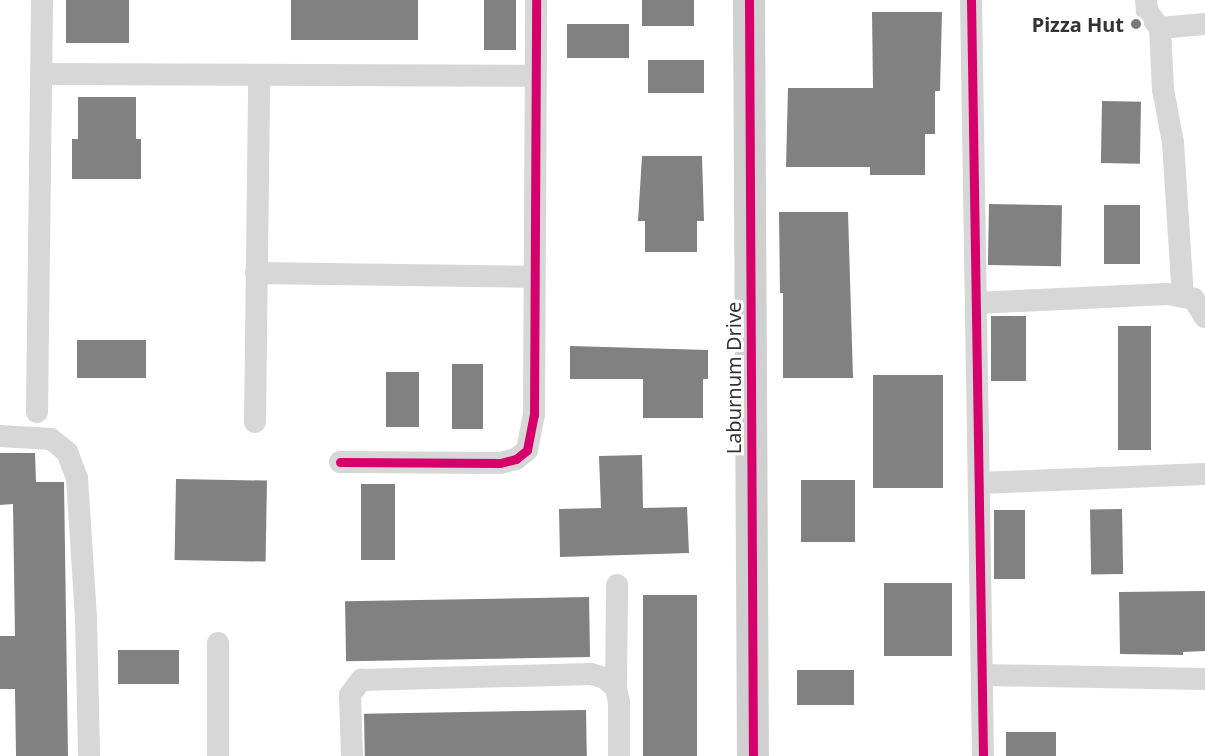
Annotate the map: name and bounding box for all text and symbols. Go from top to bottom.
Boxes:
place label: Pizza Hut [1032,12,1124,36]
marker: Pizza Hut [1129,17,1143,31]
street label: Laburnum Drive [721,302,745,454]

